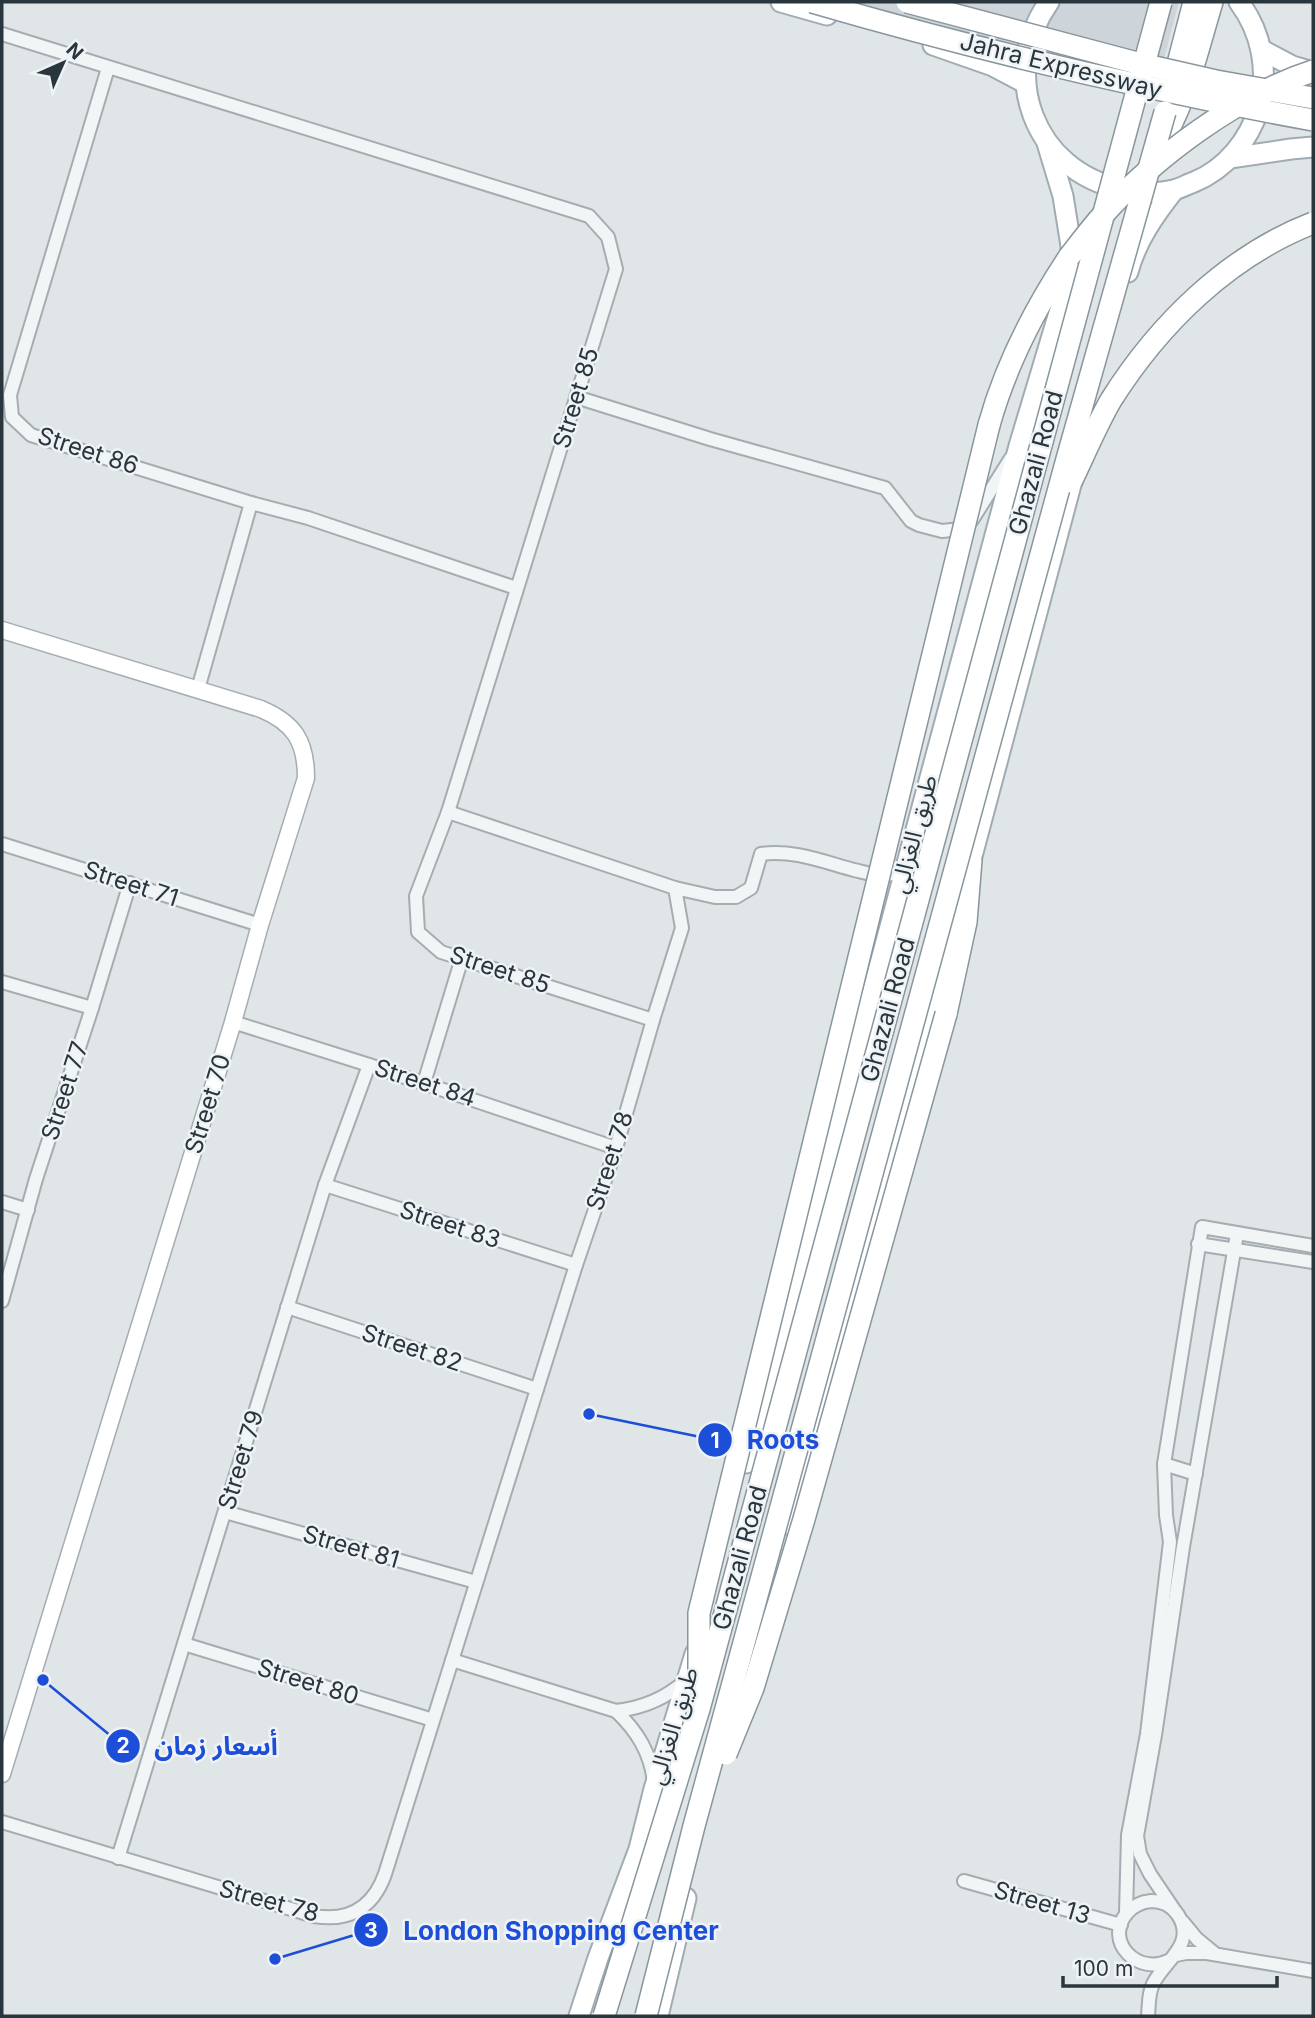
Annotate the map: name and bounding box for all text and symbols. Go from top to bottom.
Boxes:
street label: Jahra Expressway [957,26,1165,105]
north arrow [28,28,98,98]
text: N [61,38,88,65]
street label: Street 85 [546,344,605,452]
street label: Ghazali Road [1002,387,1069,538]
street label: Street 86 [34,421,142,480]
street label: طريق الغزالي [884,772,948,897]
street label: Street 71 [80,855,182,912]
street label: Ghazali Road [854,934,921,1085]
street label: Street 85 [446,940,554,999]
street label: Street 77 [35,1038,94,1144]
street label: Street 70 [179,1050,236,1157]
street label: Street 84 [371,1053,479,1113]
street label: Street 78 [580,1108,639,1214]
street label: Street 83 [396,1195,504,1254]
street label: Street 82 [358,1318,466,1377]
street label: Street 79 [212,1407,269,1513]
callout: Roots [698,1417,833,1464]
text: Roots [747,1424,819,1455]
text: 1 [710,1428,720,1453]
street label: Ghazali Road [706,1482,773,1633]
street label: Street 81 [300,1519,403,1574]
street label: Street 80 [254,1652,362,1711]
street label: طريق الغزالي [641,1664,708,1789]
callout: أسعار زمان [105,1722,292,1769]
text: أسعار زمان [154,1729,278,1761]
text: 2 [116,1733,130,1758]
street label: Street 78 [216,1873,322,1928]
street label: Street 13 [991,1875,1094,1930]
callout: London Shopping Center [354,1907,732,1954]
text: London Shopping Center [403,1915,719,1946]
text: 3 [364,1918,378,1943]
scale bar [1063,1944,1276,1988]
text: 100 m [1074,1956,1133,1981]

